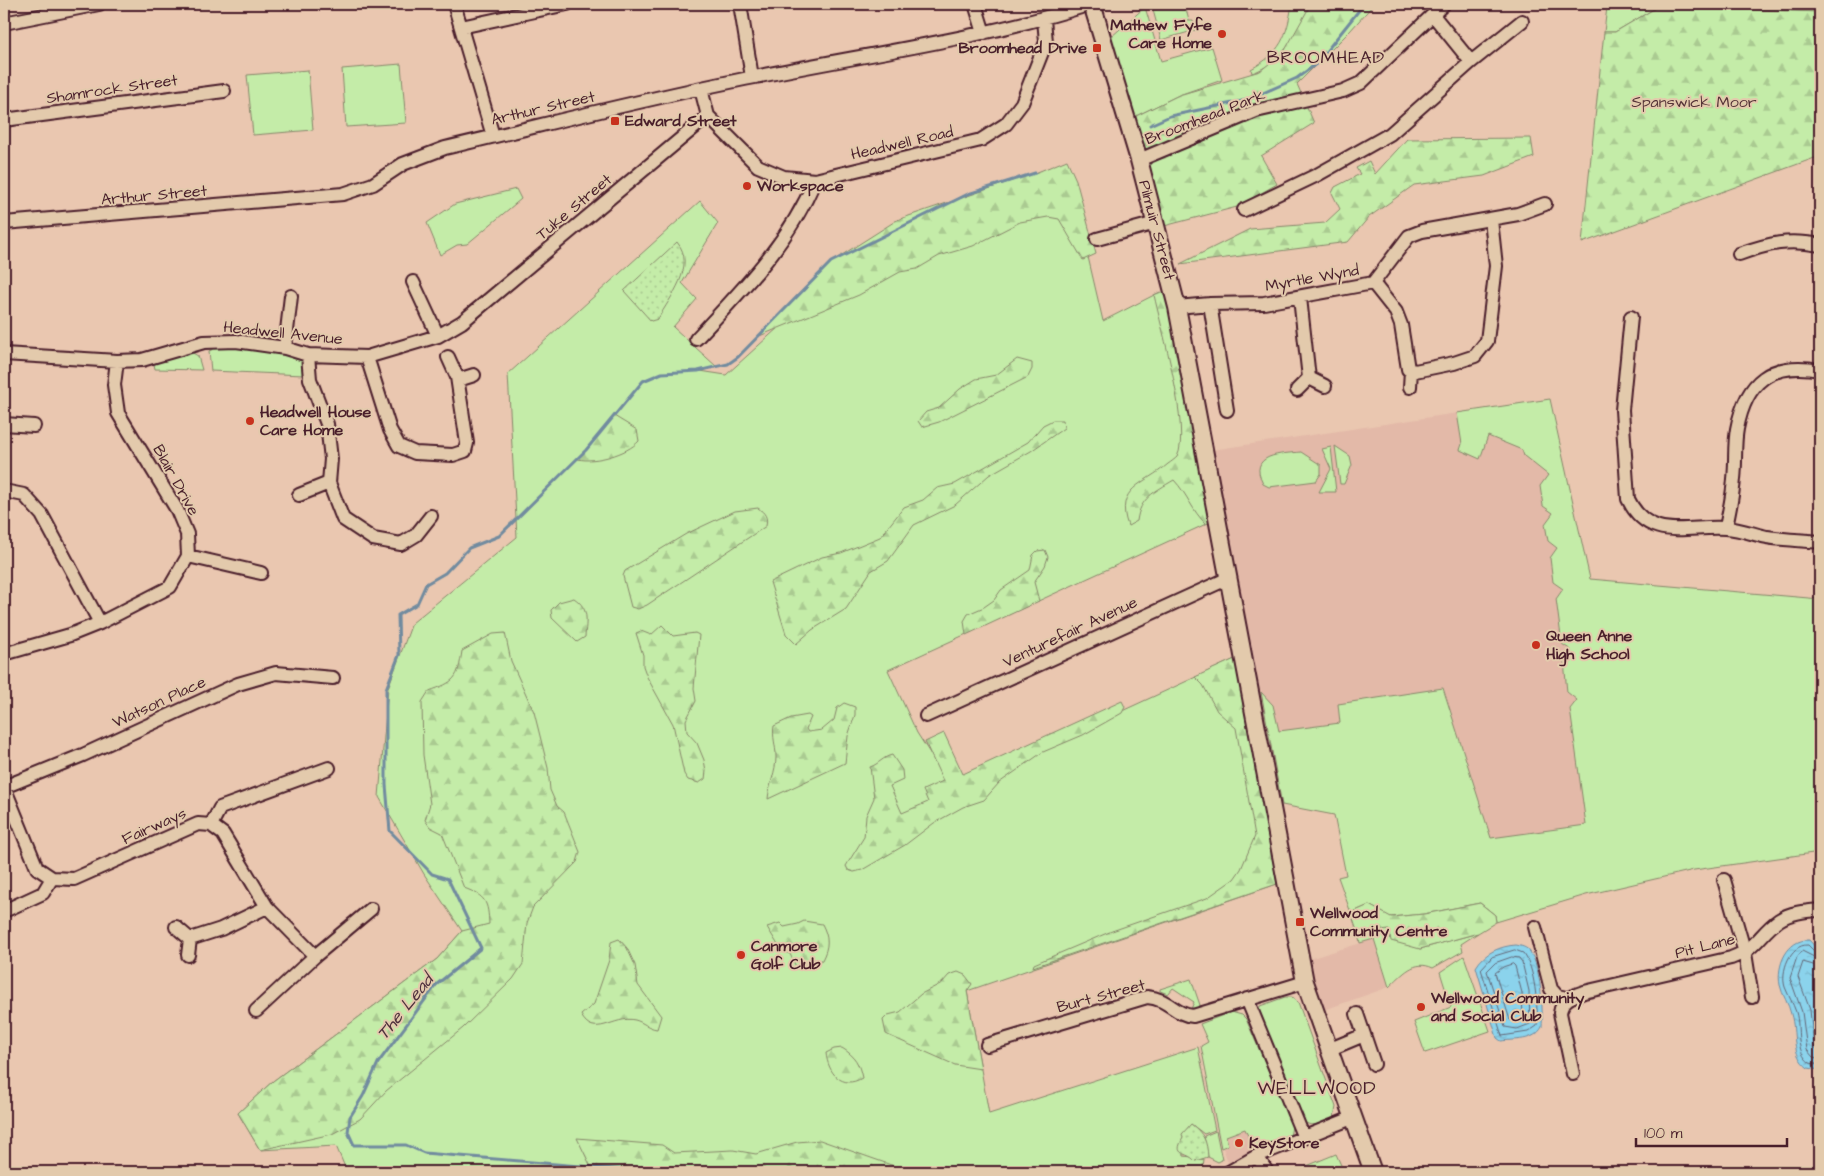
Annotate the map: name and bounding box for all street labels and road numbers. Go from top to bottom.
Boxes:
street label: Shamrock Street [45,69,180,109]
street label: Broomhead Park [1142,84,1268,150]
street label: Arthur Street [489,85,598,131]
street label: Headwell Road [849,121,955,165]
street label: Tuke Street [532,169,617,245]
street label: Pilmuir Street [1133,178,1181,283]
street label: Arthur Street [100,179,208,211]
street label: Myrtle Wynd [1263,259,1361,298]
street label: Headwell Avenue [222,316,344,350]
street label: Blair Drive [147,440,205,520]
street label: Venturefair Avenue [999,591,1141,673]
street label: Watson Place [109,671,210,733]
street label: Fairways [118,802,190,851]
street label: Pit Lane [1673,928,1738,964]
street label: Burt Street [1054,974,1148,1018]

